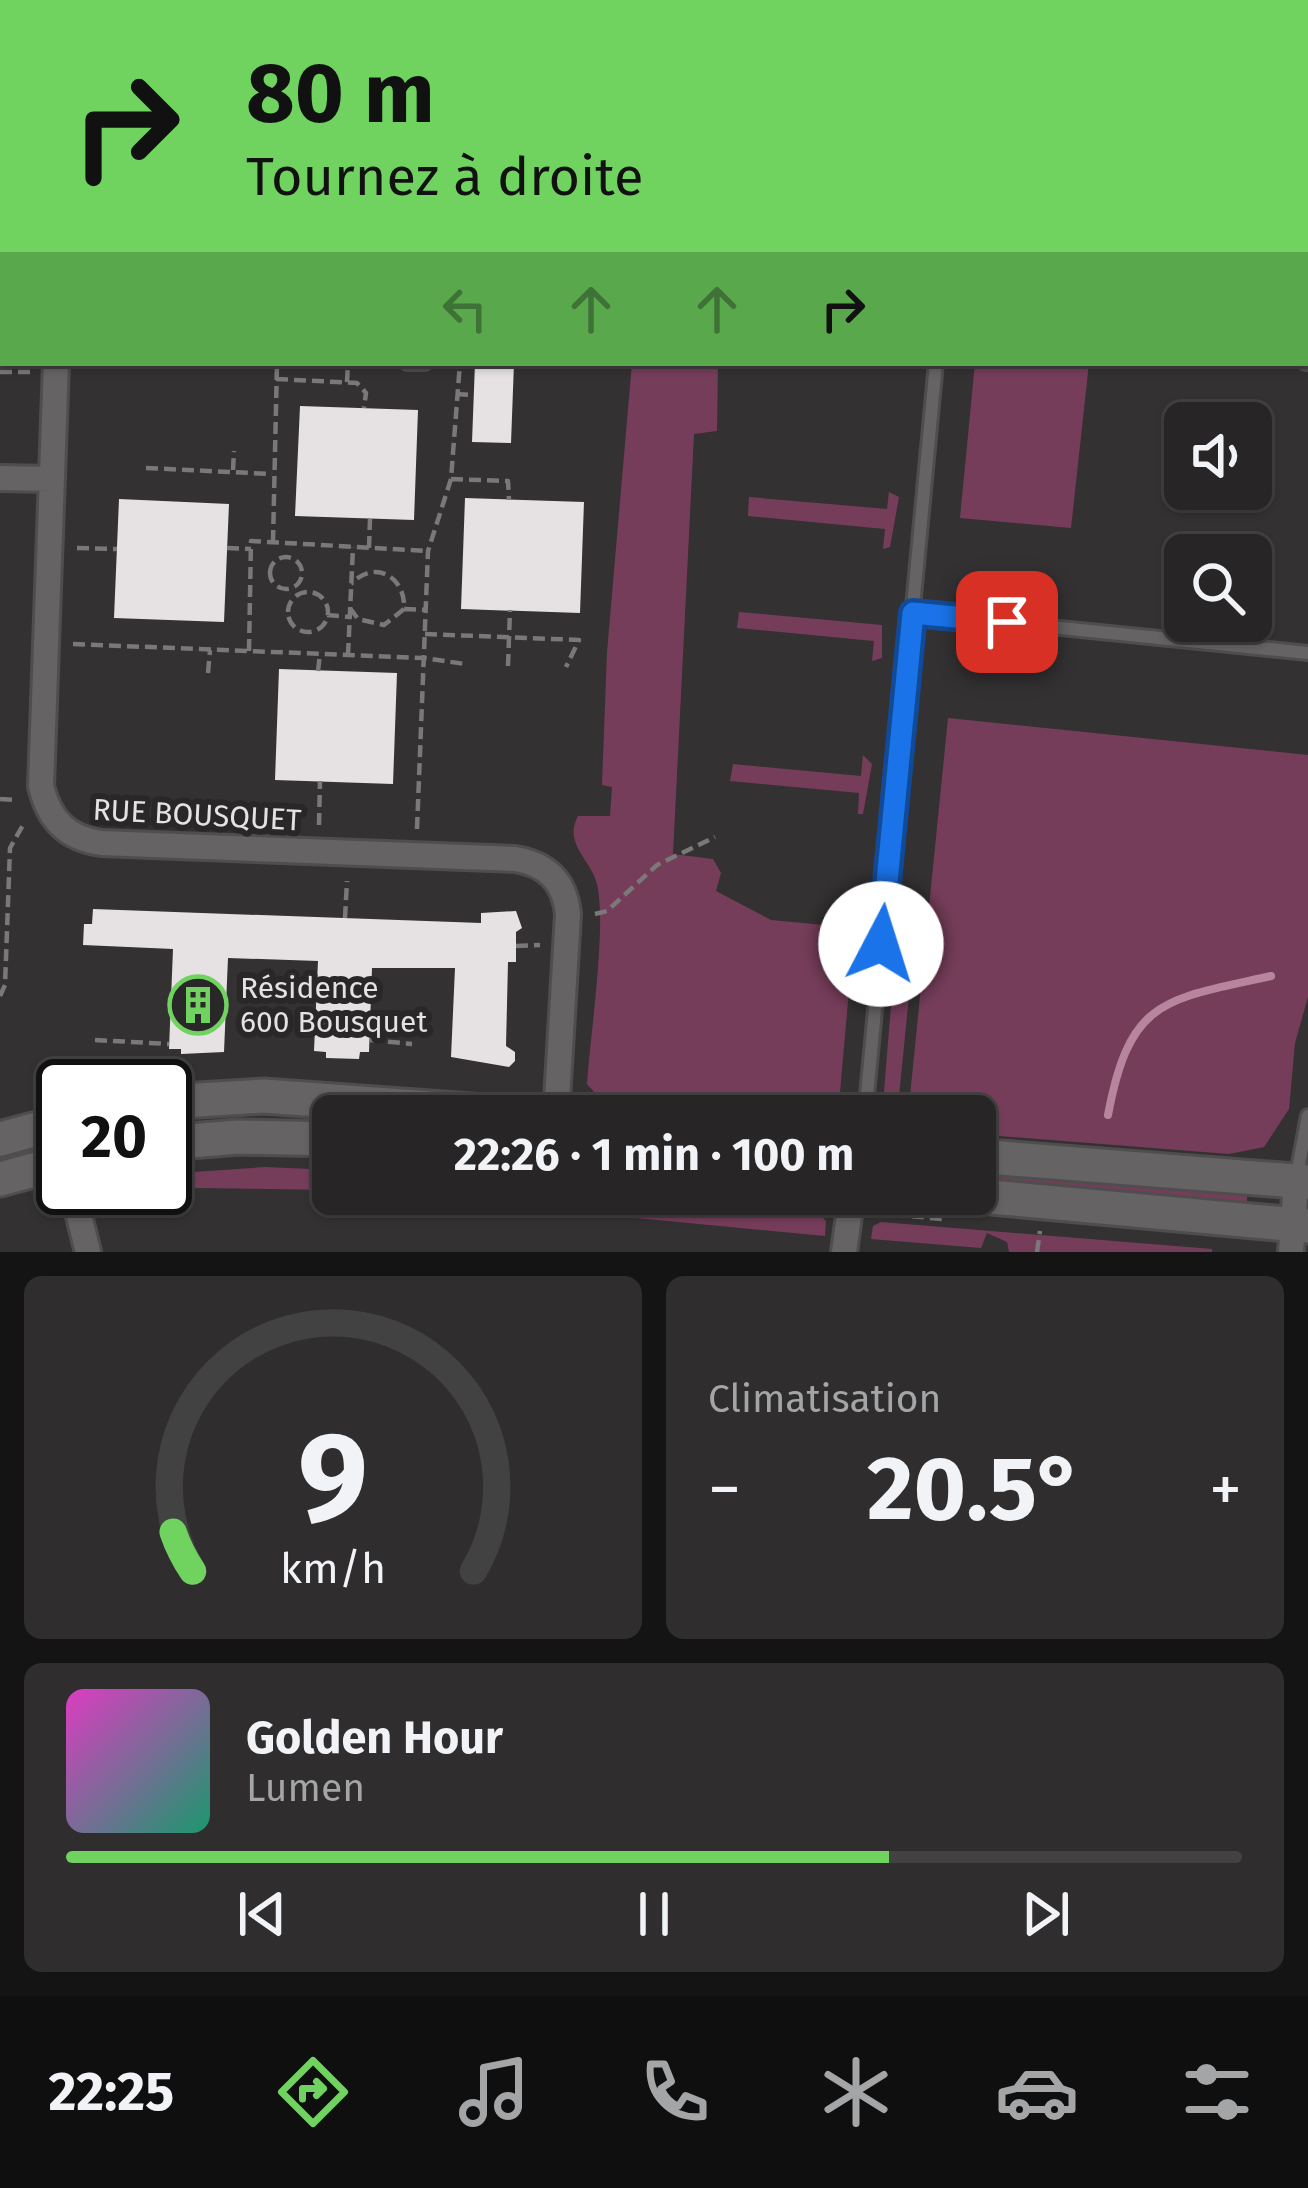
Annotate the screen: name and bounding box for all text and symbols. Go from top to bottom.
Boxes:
text: 80 m [246,43,435,144]
icon: right [48,48,204,204]
text: Tournez à droite [246,145,643,209]
icon: left [432,276,498,342]
icon: ahead [558,276,624,342]
icon: ahead [684,276,750,342]
icon: right [810,276,876,342]
map controls [1164,402,1272,642]
button: sound [1164,402,1272,510]
button: search [1164,534,1272,642]
pin [956,571,1058,673]
icon: arrive [974,589,1040,655]
street label: RUE BOUSQUET [92,792,303,838]
position arrow [818,881,944,1007]
place label: Résidence 600 Bousquet [240,970,427,1040]
building icon: Résidence 600 Bousquet [167,974,229,1036]
speed limit sign: 20 [36,1059,192,1215]
text: 22:26 · 1 min · 100 m [454,1128,854,1182]
text: Climatisation [708,1376,941,1422]
text: 9 [298,1403,368,1553]
text: 20.5° [867,1435,1083,1543]
text: − [708,1450,741,1529]
text: + [1209,1450,1242,1529]
text: km/h [280,1542,386,1593]
text: Golden Hour [246,1711,503,1765]
text: Lumen [246,1765,365,1811]
icon: previous [229,1881,295,1947]
icon: pause [621,1881,687,1947]
icon: next [1013,1881,1079,1947]
icon: directions [271,2050,355,2134]
icon: music [452,2050,536,2134]
icon: phone [633,2050,717,2134]
icon: climate [814,2050,898,2134]
icon: car [995,2050,1079,2134]
icon: filters [1175,2050,1259,2134]
text: 22:25 [48,2060,174,2124]

